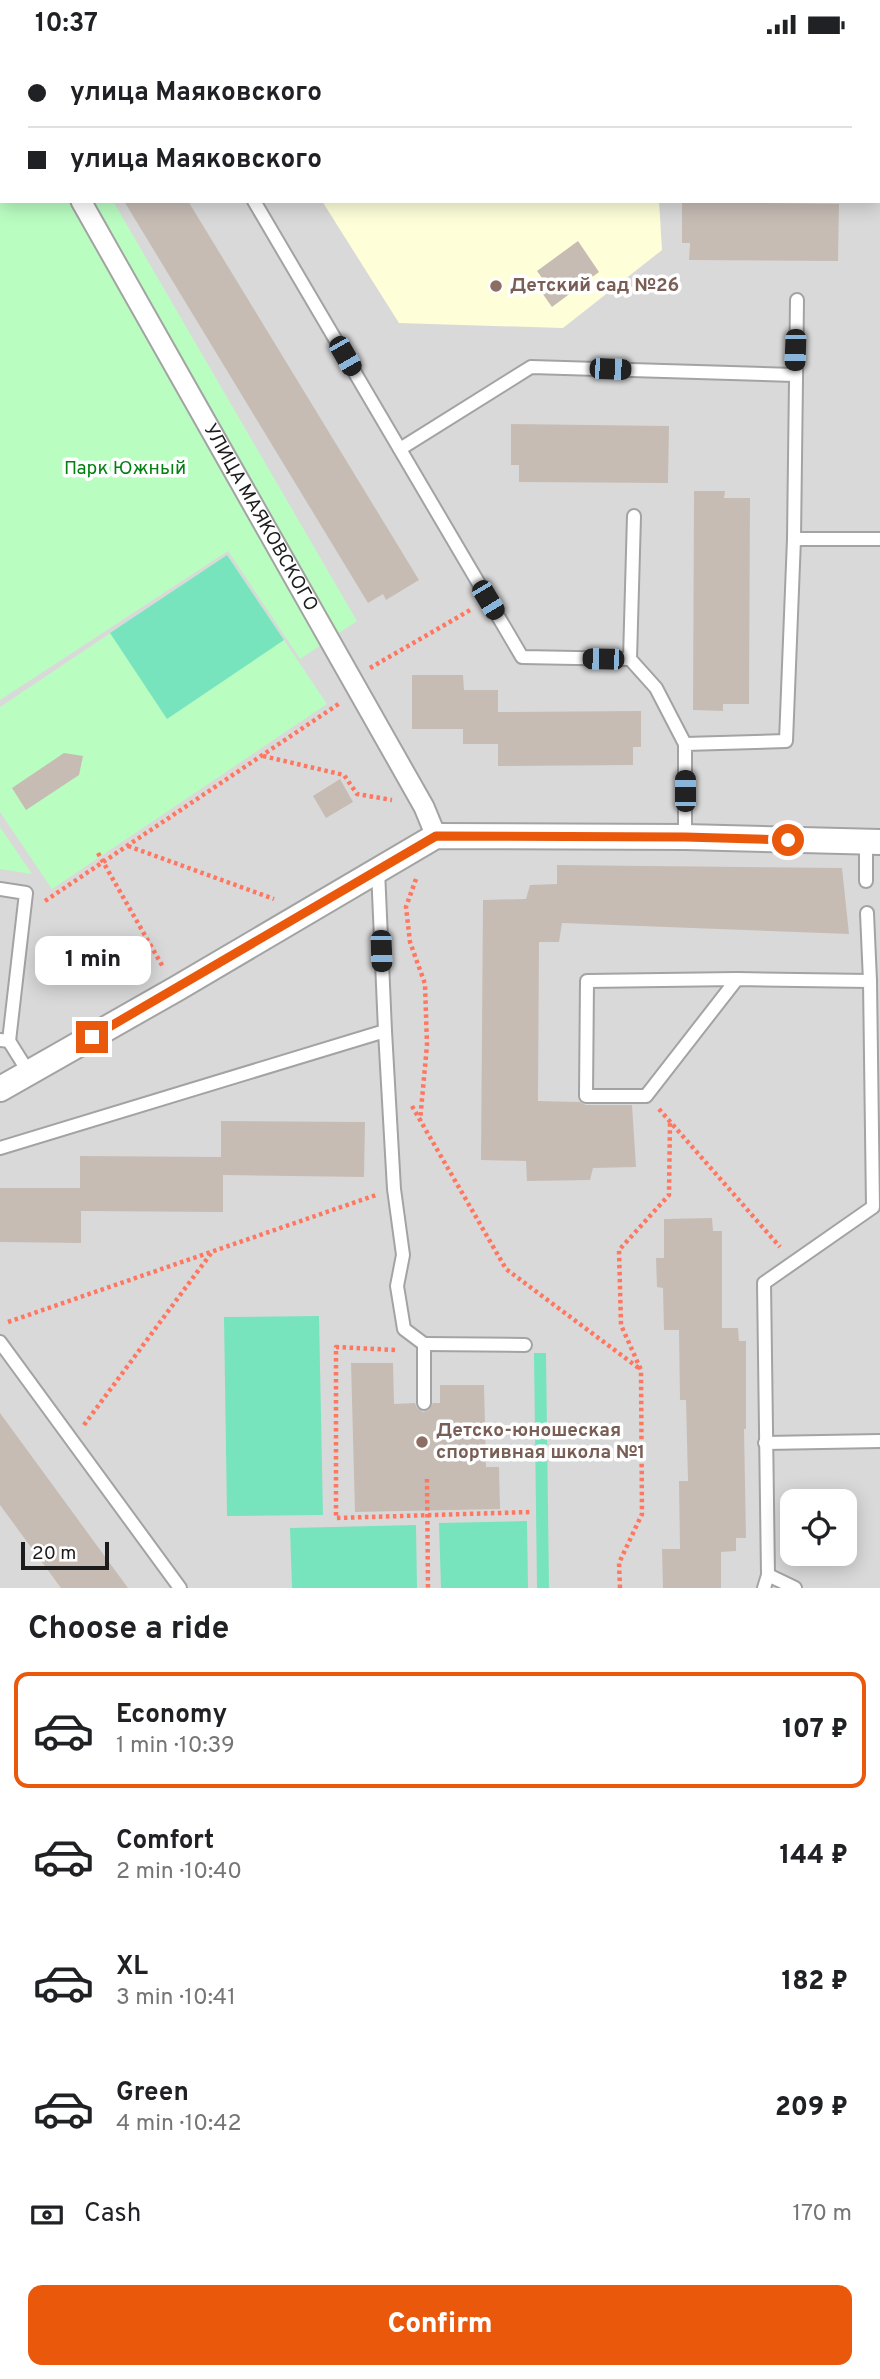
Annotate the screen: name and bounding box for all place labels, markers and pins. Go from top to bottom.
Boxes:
place label: Детский сад №26 [510,274,679,298]
marker: Детский сад №26 [488,278,504,294]
place label: Детско-юношеская спортивная школа №1 [436,1419,645,1465]
marker: Детско-юношеская спортивная школа №1 [414,1434,430,1450]

